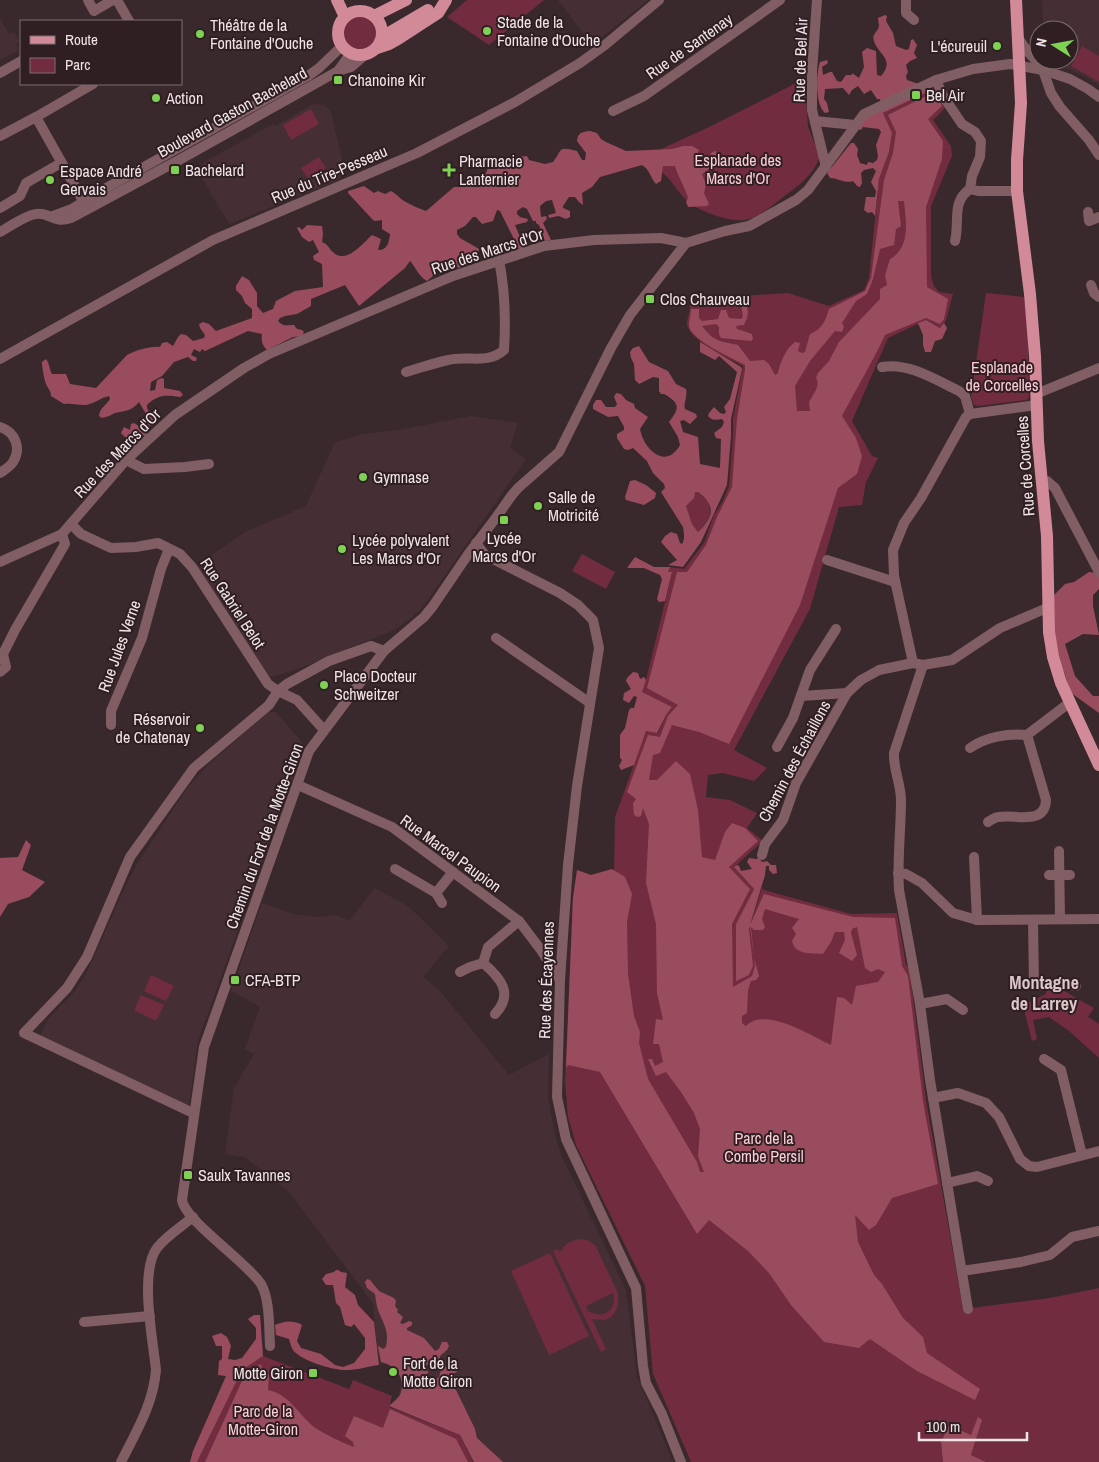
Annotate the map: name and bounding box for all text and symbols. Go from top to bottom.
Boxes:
street label: Rue de Santenay [641,8,737,84]
place label: Stade de la Fontaine d'Ouche [497,11,600,51]
place label: Théâtre de la Fontaine d'Ouche [210,14,313,54]
street label: Rue de Bel Air [788,17,812,103]
legend [20,20,182,85]
north arrow [1029,20,1079,70]
marker: Stade de la Fontaine d'Ouche [481,25,493,37]
marker: Théâtre de la Fontaine d'Ouche [194,28,206,40]
text: Route [65,29,98,50]
place label: L'écureuil [931,35,987,57]
text: N [1032,37,1051,48]
marker: L'écureuil [991,40,1003,52]
text: Parc [65,54,90,75]
street label: Boulevard Gaston Bachelard [153,62,311,162]
place label: Chanoine Kir [348,69,426,91]
marker: Chanoine Kir [332,74,344,86]
place label: Bel Air [926,84,965,106]
place label: Action [165,87,203,109]
marker: Bel Air [910,89,922,101]
marker: Action [150,92,162,104]
street label: Rue du Tire-Pesseau [268,140,390,208]
park label: Esplanade des Marcs d'Or [695,149,781,189]
place label: Pharmacie Lanternier [459,150,522,190]
place label: Bachelard [185,159,244,181]
place label: Espace André Gervais [60,160,142,200]
marker: Bachelard [169,164,181,176]
marker: Pharmacie Lanternier [443,164,455,176]
marker: Espace André Gervais [44,174,56,186]
street label: Rue des Marcs d'Or [428,222,546,279]
place label: Clos Chauveau [660,288,750,310]
marker: Clos Chauveau [644,293,656,305]
park label: Esplanade de Corcelles [966,356,1038,396]
street label: Rue des Marcs d'Or [69,403,166,502]
street label: Rue de Corcelles [1011,415,1039,517]
place label: Gymnase [373,466,429,488]
marker: Gymnase [357,471,369,483]
place label: Salle de Motricité [548,486,599,526]
marker: Salle de Motricité [532,500,544,512]
marker: Lycée Marcs d'Or [498,514,510,526]
place label: Lycée Marcs d'Or [472,527,537,567]
place label: Lycée polyvalent Les Marcs d'Or [352,529,450,569]
marker: Lycée polyvalent Les Marcs d'Or [336,543,348,555]
street label: Rue Gabriel Belot [195,553,271,653]
street label: Rue Jules Verne [92,597,146,695]
place label: Place Docteur Schweitzer [334,665,417,705]
marker: Place Docteur Schweitzer [318,679,330,691]
street label: Chemin des Échaillons [753,696,835,826]
place label: Réservoir de Chatenay [116,708,191,748]
marker: Réservoir de Chatenay [194,722,206,734]
street label: Chemin du Fort de la Motte-Giron [220,740,308,932]
street label: Rue Marcel Paupion [396,809,506,897]
street label: Rue des Écayennes [533,921,559,1039]
place label: CFA-BTP [245,969,301,991]
district label: Montagne de Larrey [1009,970,1079,1016]
marker: CFA-BTP [229,974,241,986]
park label: Parc de la Combe Persil [724,1127,804,1167]
place label: Saulx Tavannes [198,1164,291,1186]
marker: Saulx Tavannes [182,1169,194,1181]
place label: Fort de la Motte Giron [403,1352,472,1392]
place label: Motte Giron [234,1362,303,1384]
marker: Fort de la Motte Giron [387,1366,399,1378]
marker: Motte Giron [307,1367,319,1379]
park label: Parc de la Motte-Giron [228,1400,298,1440]
scale bar [919,1410,1026,1442]
text: 100 m [926,1416,960,1437]

